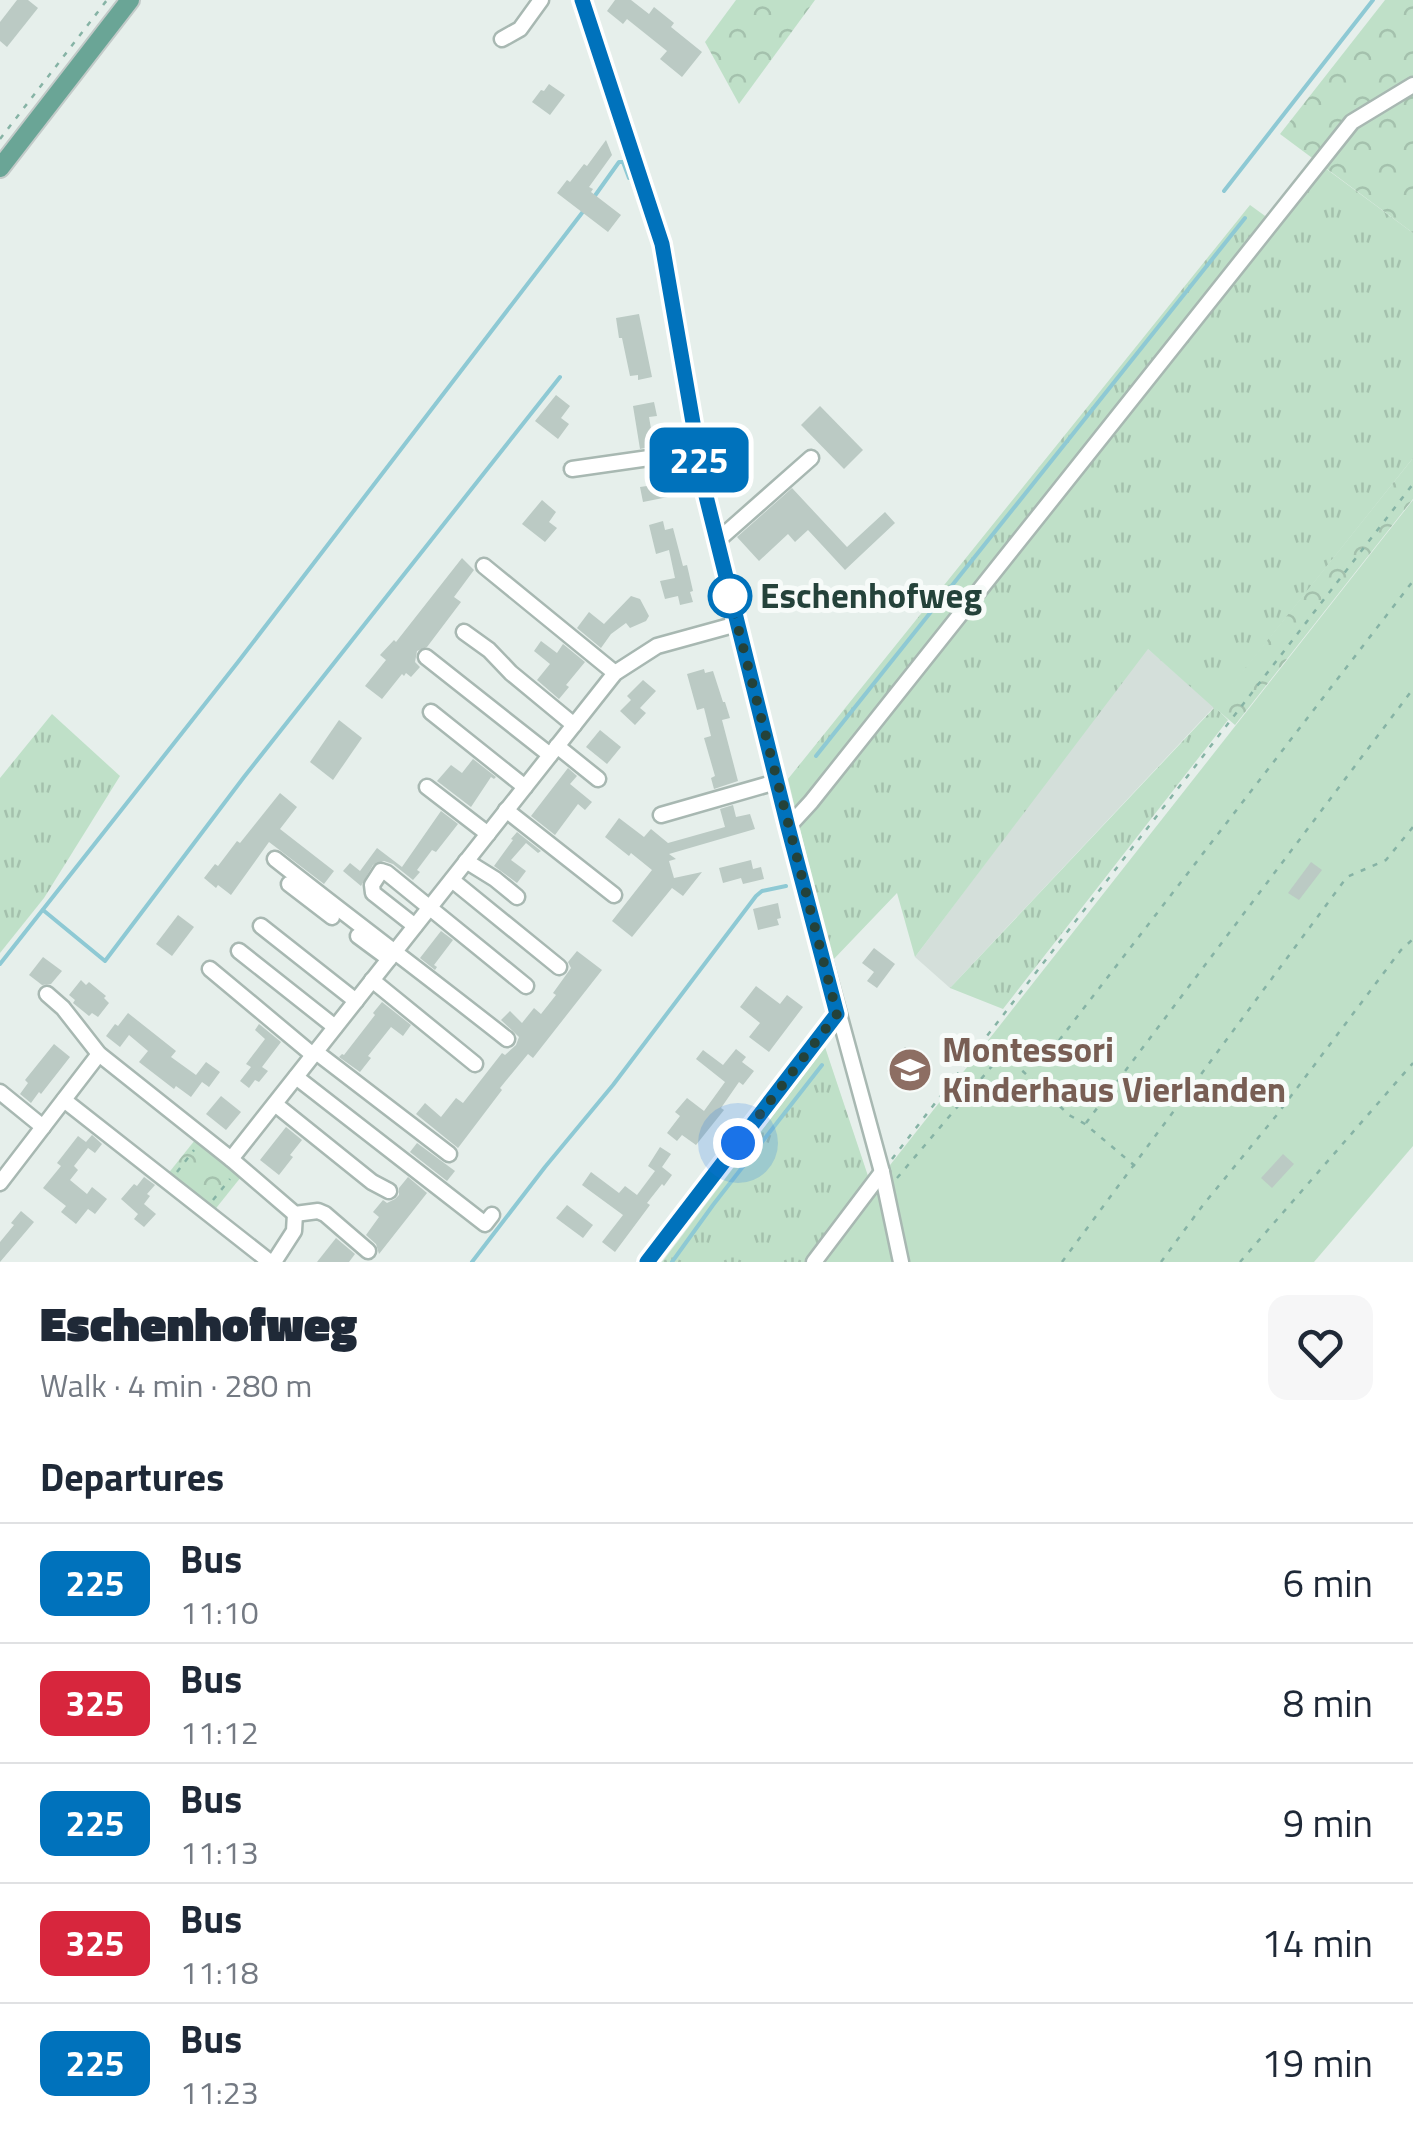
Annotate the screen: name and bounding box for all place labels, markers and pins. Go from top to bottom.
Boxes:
place label: Eschenhofweg [760,568,982,622]
marker: Eschenhofweg [709,575,751,617]
place label: Montessori Kinderhaus Vierlanden [942,1022,1286,1116]
school or university icon: Montessori Kinderhaus Vierlanden [887,1047,933,1093]

